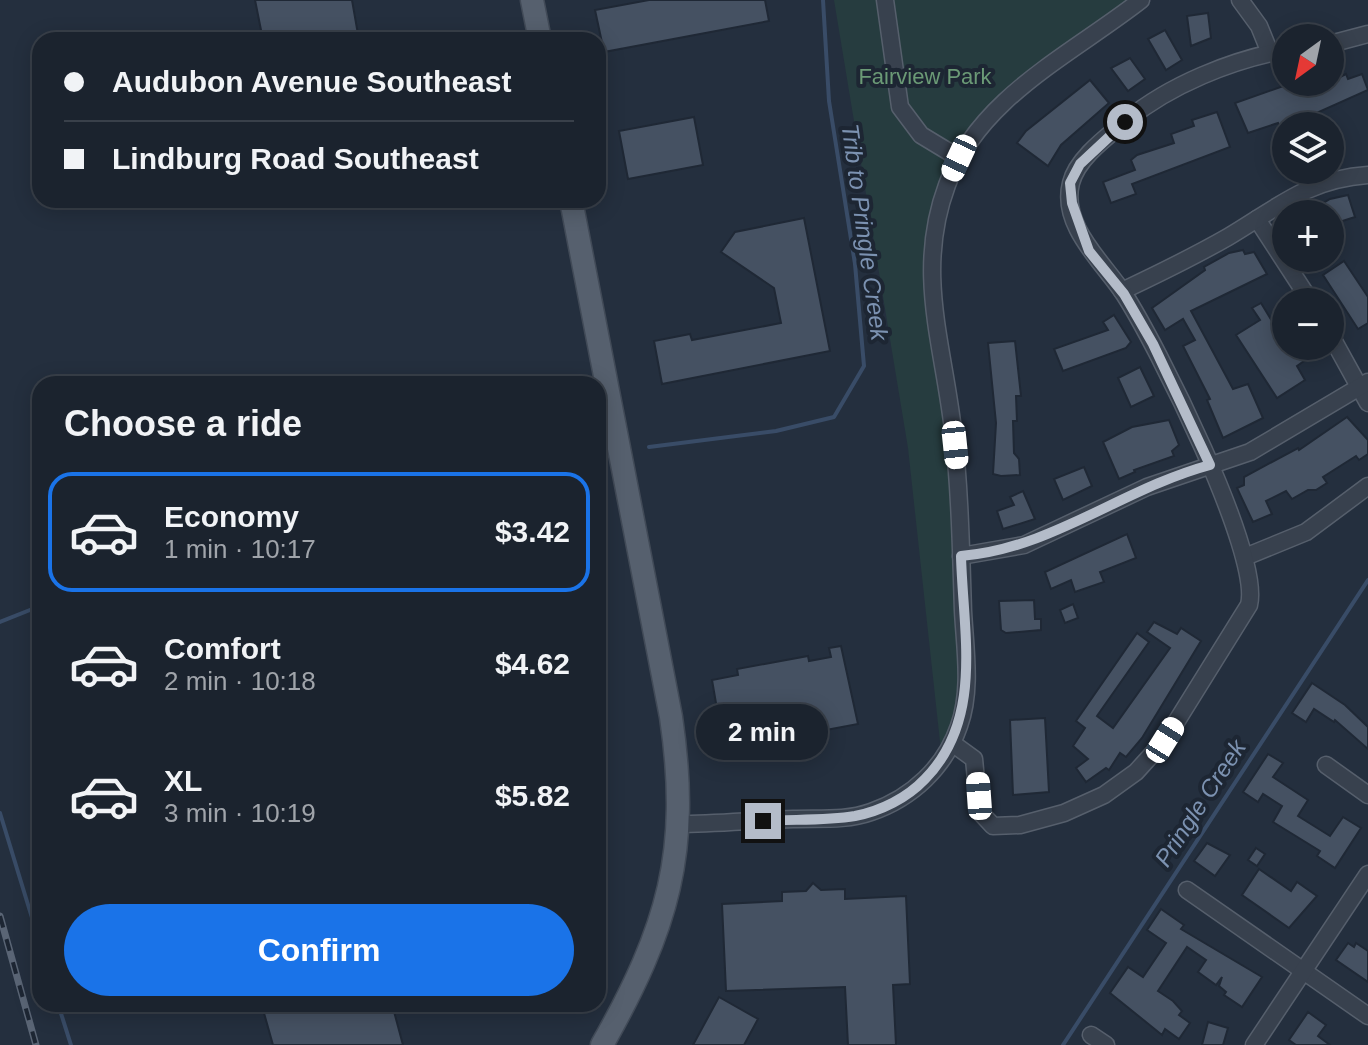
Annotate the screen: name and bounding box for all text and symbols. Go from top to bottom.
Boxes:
north arrow [1272,24,1344,96]
map controls [1272,24,1344,360]
park label: Fairview Park [858,64,993,89]
text: Audubon Avenue Southeast [112,65,511,98]
route start [1107,104,1143,140]
button: layers [1272,112,1344,184]
water label: Trib to Pringle Creek [836,122,894,344]
car [938,131,980,185]
text: Lindburg Road Southeast [112,142,479,175]
button: + [1272,200,1344,272]
button: − [1272,288,1344,360]
text: Choose a ride [64,403,302,444]
car [941,420,969,470]
icon: car [68,496,140,568]
text: Economy [164,500,299,533]
text: $3.42 [495,515,570,548]
text: 1 min · 10:17 [164,534,316,564]
icon: car [68,628,140,700]
text: Comfort [164,632,281,665]
text: $4.62 [495,647,570,680]
text: 2 min · 10:18 [164,666,316,696]
callout: 2 min [697,705,829,761]
car [1142,713,1188,767]
text: 2 min [728,717,796,747]
water label: Pringle Creek [1149,733,1252,871]
icon: car [68,760,140,832]
text: XL [164,764,202,797]
car [965,771,993,821]
text: $5.82 [495,779,570,812]
text: 3 min · 10:19 [164,798,316,828]
route end [745,803,781,839]
button: Confirm [64,904,574,996]

